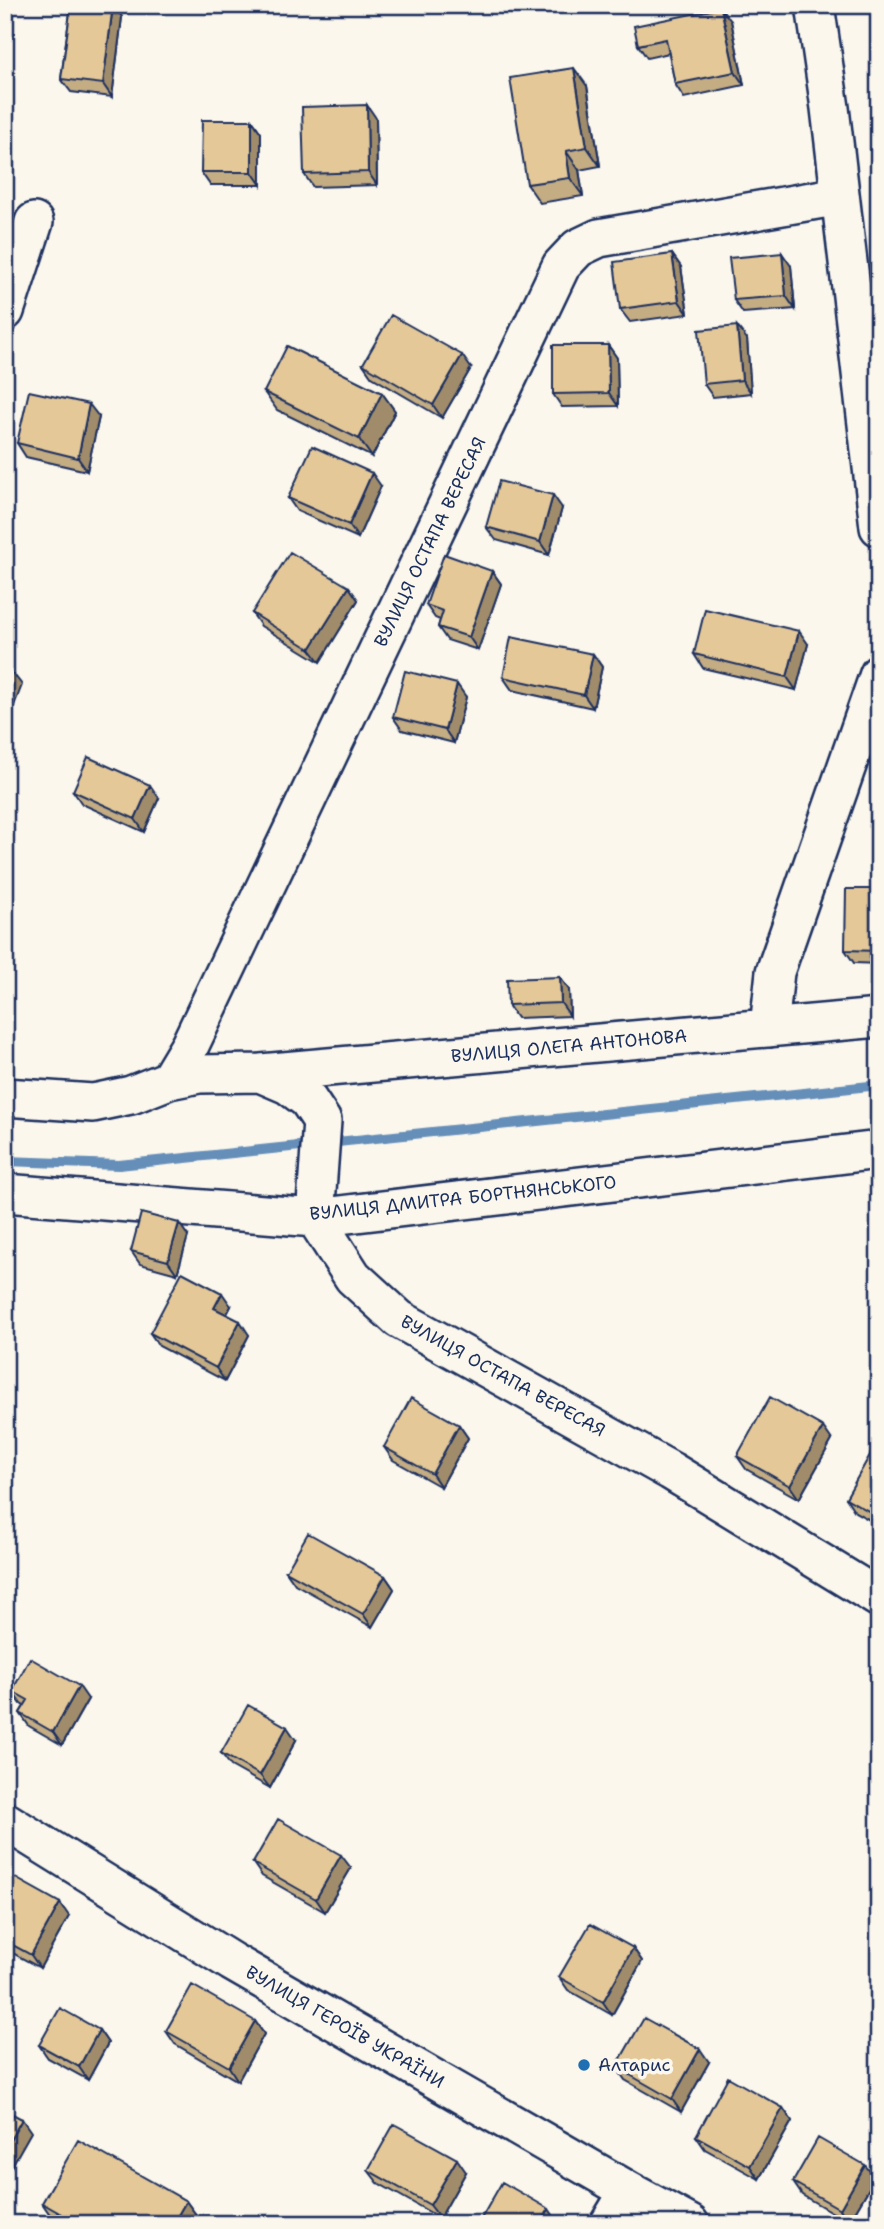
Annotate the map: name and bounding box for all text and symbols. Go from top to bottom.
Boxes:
street label: ВУЛИЦЯ ОСТАПА ВЕРЕСАЯ [369,433,491,651]
street label: ВУЛИЦЯ ОЛЕГА АНТОНОВА [450,1024,688,1068]
street label: ВУЛИЦЯ ДМИТРА БОРТНЯНСЬКОГО [308,1170,618,1226]
street label: ВУЛИЦЯ ОСТАПА ВЕРЕСАЯ [396,1310,610,1442]
street label: ВУЛИЦЯ ГЕРОЇВ УКРАЇНИ [241,1960,449,2094]
place label: Алтарис [598,2053,671,2077]
marker: Алтарис [576,2057,592,2073]

